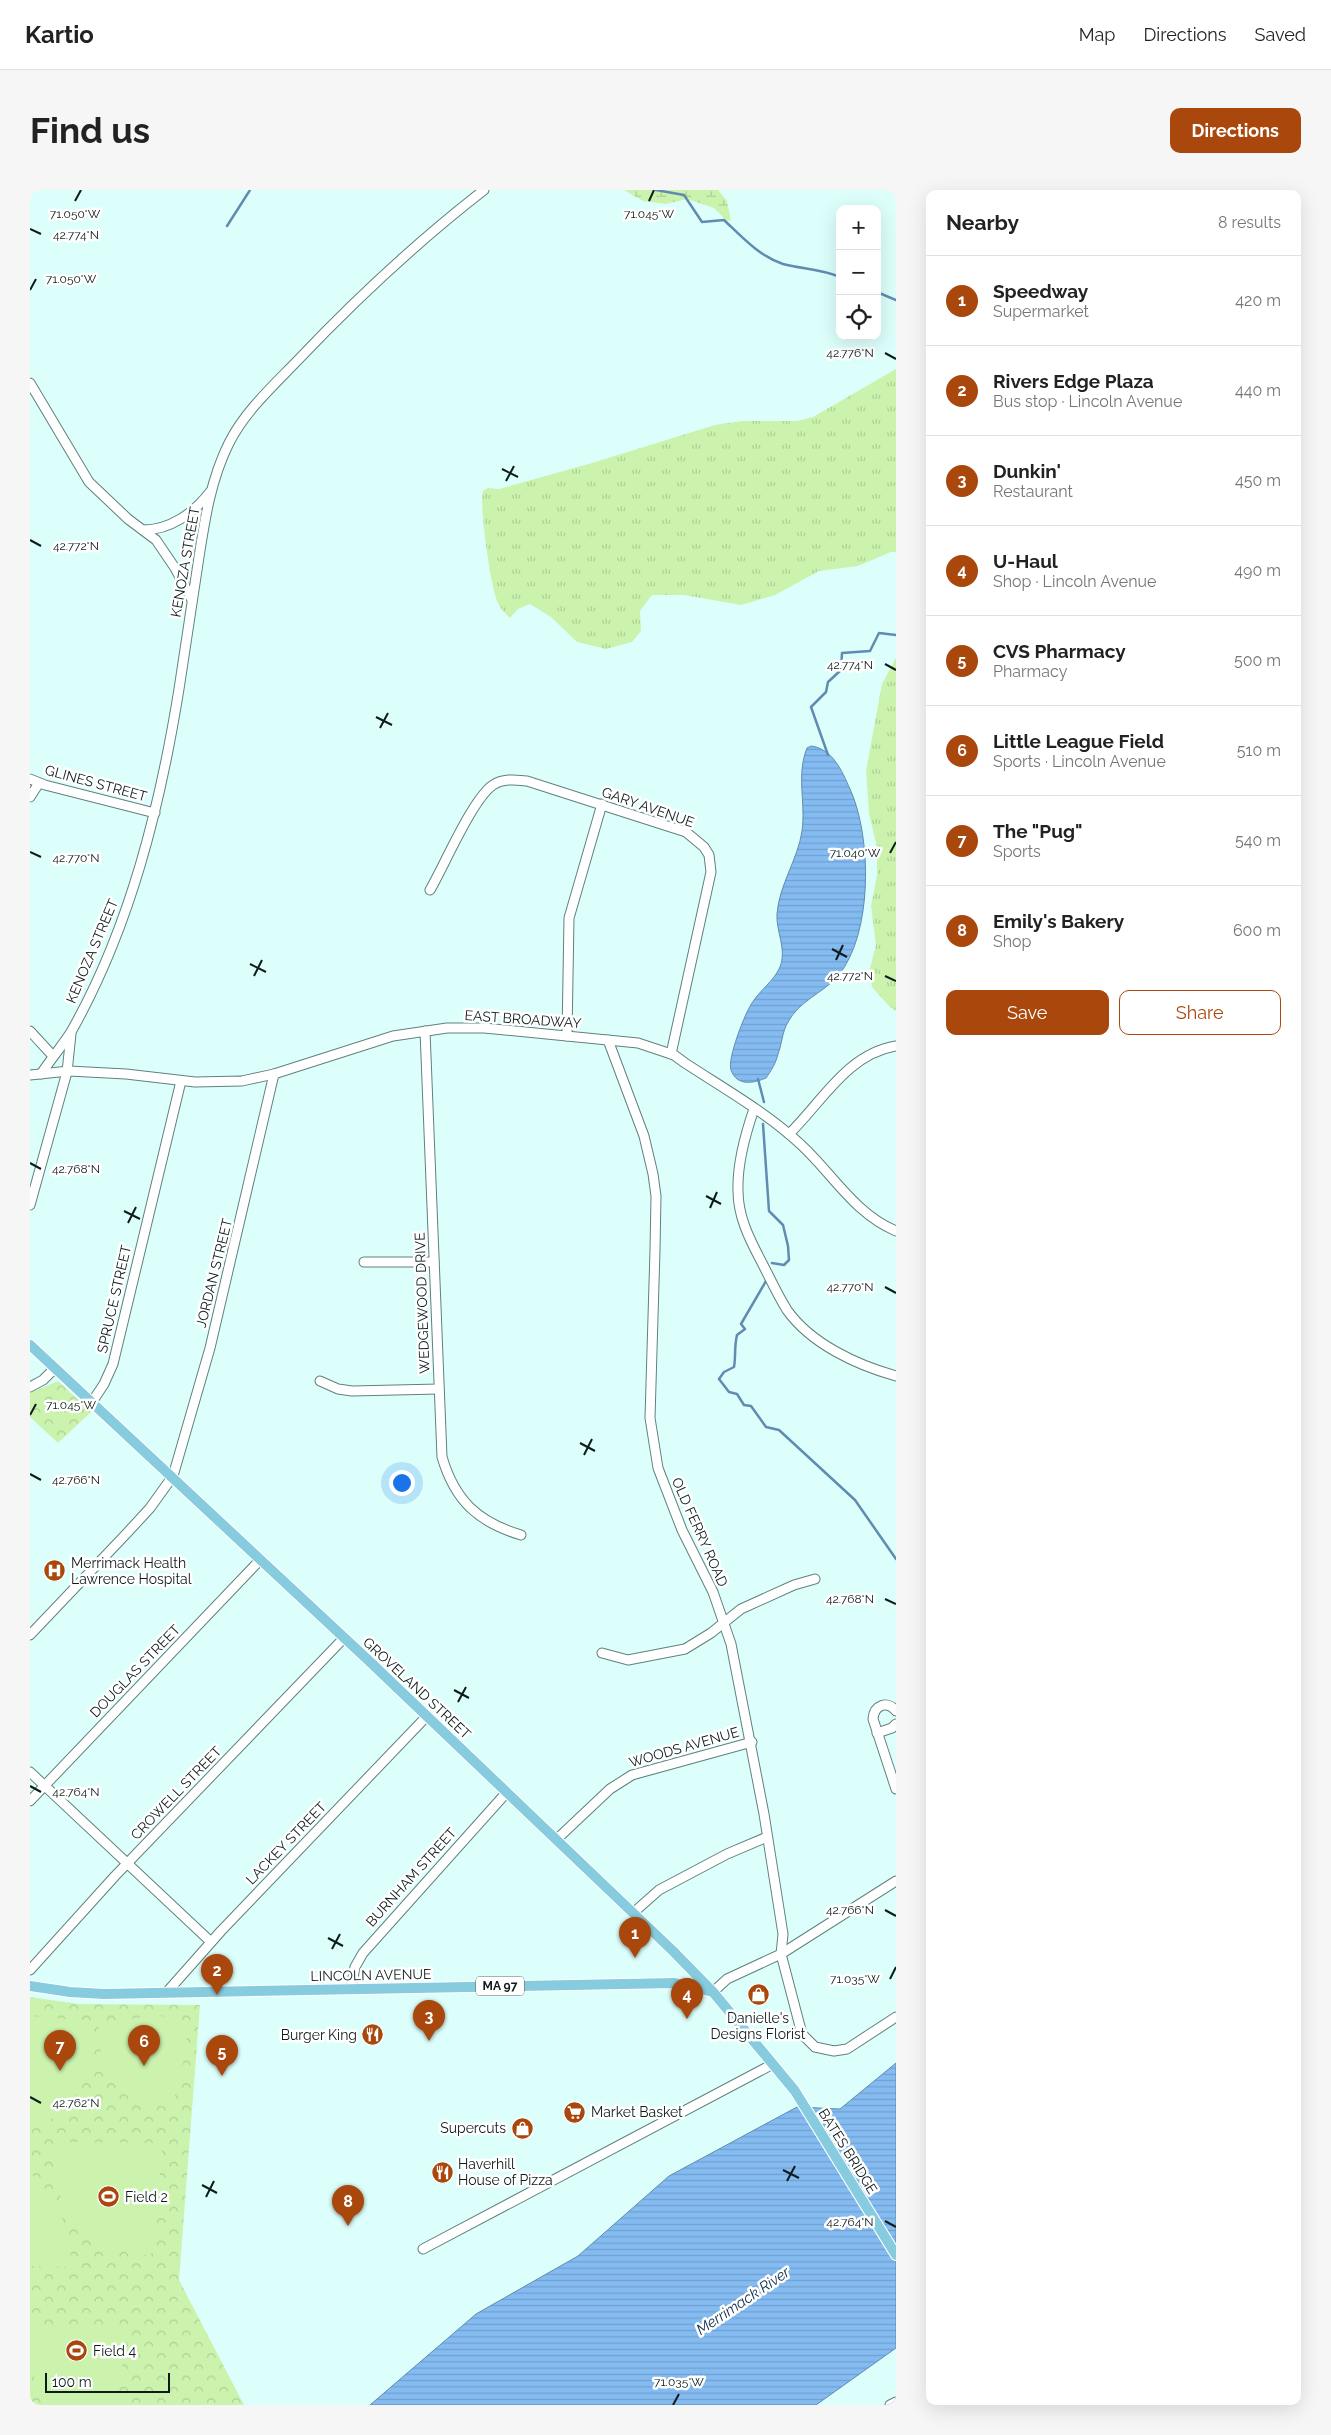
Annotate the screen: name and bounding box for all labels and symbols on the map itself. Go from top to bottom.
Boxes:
text: 71.050°W [50,207,101,221]
text: 71.045°W [624,207,674,221]
text: 42.774°N [53,228,99,242]
text: 71.050°W [46,272,97,286]
text: 42.776°N [826,346,874,360]
street label: KENOZA STREET [167,505,203,618]
text: 42.772°N [53,539,99,553]
text: 42.774°N [827,658,873,672]
street label: GLINES STREET [43,762,149,804]
street label: GARY AVENUE [600,784,696,830]
text: 71.040°W [830,846,881,860]
text: 42.770°N [52,851,100,865]
street label: KENOZA STREET [63,896,121,1006]
text: 42.772°N [827,969,873,983]
street label: EAST BROADWAY [464,1007,582,1031]
text: 42.768°N [52,1162,100,1176]
street label: JORDAN STREET [193,1216,235,1329]
street label: WEDGEWOOD DRIVE [412,1232,432,1374]
street label: SPRUCE STREET [94,1243,134,1355]
text: 42.770°N [826,1280,874,1294]
text: 71.045°W [46,1398,96,1412]
your location [389,1470,415,1496]
text: 42.766°N [52,1473,100,1487]
street label: OLD FERRY ROAD [669,1475,731,1589]
place label: Merrimack Health Lawrence Hospital [71,1555,192,1587]
hospital icon: Merrimack Health Lawrence Hospital [43,1559,67,1583]
text: 42.768°N [826,1592,874,1606]
street label: DOUGLAS STREET [87,1621,184,1721]
street label: GROVELAND STREET [360,1634,474,1742]
street label: WOODS AVENUE [627,1724,741,1770]
street label: CROWELL STREET [127,1743,225,1843]
text: 42.764°N [52,1785,100,1799]
street label: LACKEY STREET [243,1798,330,1888]
street label: BURNHAM STREET [362,1824,460,1930]
text: 42.766°N [826,1903,874,1917]
pin: 1 [619,1917,651,1958]
pin: 2 [201,1954,233,1995]
street label: LINCOLN AVENUE [310,1966,432,1984]
text: 71.035°W [830,1972,880,1986]
road number: MA 97 [476,1976,524,1995]
pin: 4 [671,1978,703,2019]
shop icon: Danielle's Designs Florist [746,1983,770,2007]
pin: 3 [413,2000,445,2041]
place label: Danielle's Designs Florist [711,2010,806,2042]
restaurant icon: Burger King [361,2023,385,2047]
pin: 6 [128,2025,160,2066]
place label: Burger King [281,2027,357,2043]
pin: 7 [44,2030,76,2071]
pin: 5 [206,2035,238,2076]
text: 42.762°N [53,2096,100,2110]
supermarket icon: Market Basket [563,2100,587,2124]
place label: Market Basket [591,2104,683,2120]
street label: BATES BRIDGE [815,2106,881,2196]
shop icon: Supercuts [510,2116,534,2140]
place label: Supercuts [440,2120,506,2136]
place label: Haverhill House of Pizza [458,2156,553,2188]
restaurant icon: Haverhill House of Pizza [430,2160,454,2184]
sports icon: Field 2 [97,2185,121,2209]
pin: 8 [332,2185,364,2226]
place label: Field 2 [125,2189,168,2205]
text: 42.764°N [826,2215,874,2229]
water label: Merrimack River [693,2263,794,2339]
sports icon: Field 4 [65,2339,89,2363]
place label: Field 4 [93,2343,137,2359]
scale bar [45,2370,170,2393]
text: 71.035°W [654,2375,704,2389]

